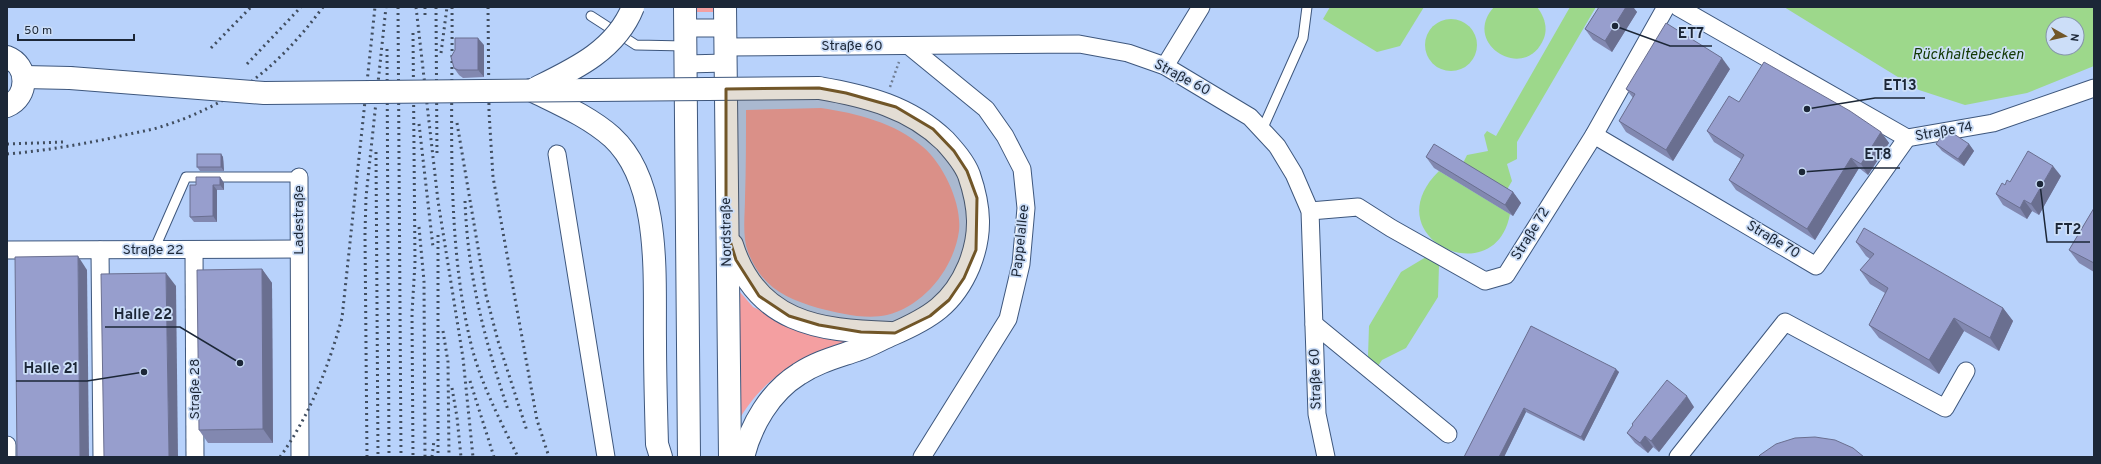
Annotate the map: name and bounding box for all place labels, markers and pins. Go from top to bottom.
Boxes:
callout: ET7 [1670,19,1712,46]
callout: ET13 [1875,71,1925,98]
callout: ET8 [1856,141,1900,168]
callout: FT2 [2047,215,2090,242]
callout: Halle 22 [105,300,180,327]
callout: Halle 21 [16,354,87,381]

